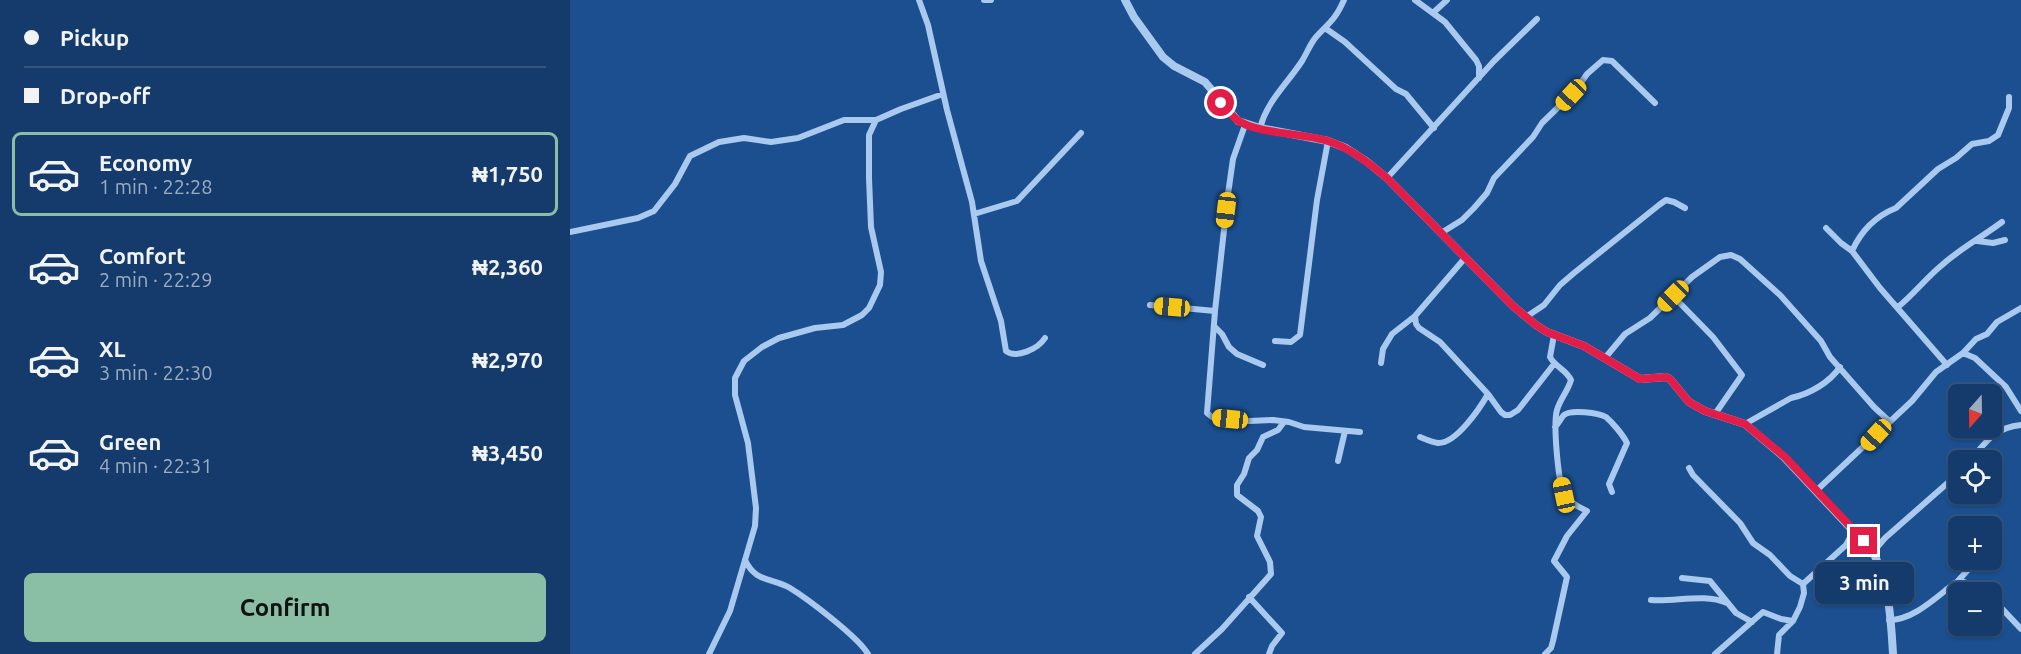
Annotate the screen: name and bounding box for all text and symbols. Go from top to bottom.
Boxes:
text: Pickup [60,25,129,50]
car [1552,76,1590,114]
text: Drop-off [60,83,150,108]
route start [1207,89,1234,116]
icon: car [27,147,81,201]
text: Economy [99,150,192,175]
text: ₦1,750 [472,161,543,186]
text: 1 min · 22:28 [99,175,213,198]
car [1215,191,1237,229]
icon: car [27,240,81,294]
text: Comfort [99,243,186,268]
text: ₦2,360 [472,254,543,279]
text: 2 min · 22:29 [99,268,213,291]
car [1654,277,1692,315]
car [1153,296,1191,318]
icon: car [27,333,81,387]
text: XL [99,336,126,361]
text: ₦2,970 [472,347,543,372]
text: 3 min · 22:30 [99,361,213,384]
north arrow [1948,384,2002,438]
map controls [1948,384,2002,636]
car [1211,408,1249,430]
car [1857,416,1895,454]
icon: car [27,426,81,480]
text: Green [99,429,161,454]
text: ₦3,450 [472,440,543,465]
button: locate [1948,450,2002,504]
text: 4 min · 22:31 [99,454,213,477]
car [1551,476,1577,514]
button: + [1948,516,2002,570]
route end [1850,527,1877,554]
callout: 3 min [1814,562,1914,604]
text: 3 min [1839,571,1890,594]
button: Confirm [24,573,546,642]
button: − [1948,582,2002,636]

